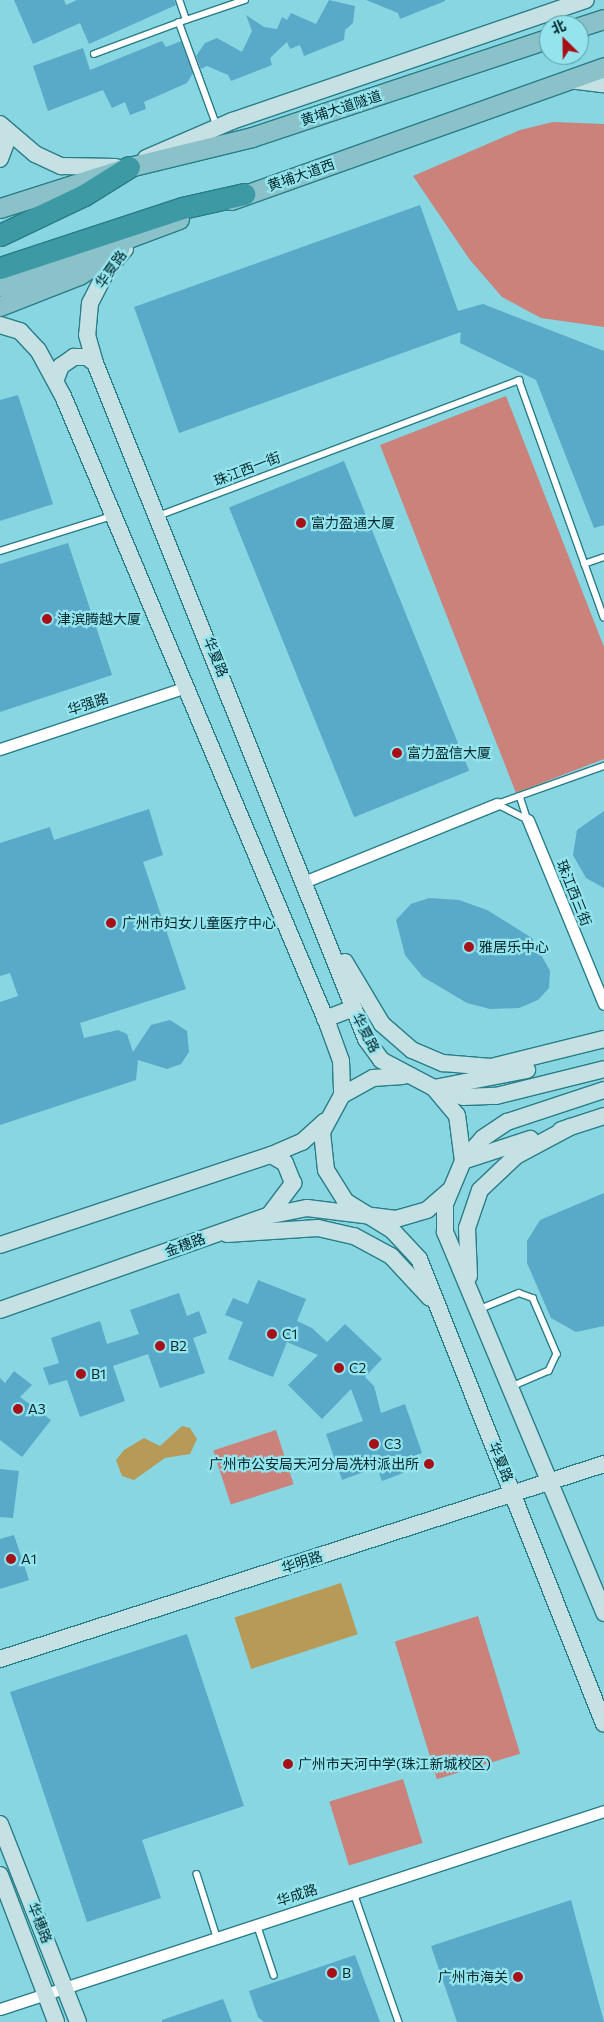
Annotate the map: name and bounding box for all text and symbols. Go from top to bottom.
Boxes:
north arrow [539,15,589,65]
text: 北 [549,16,568,37]
street label: 黄埔大道隧道 [298,87,384,129]
street label: 黄埔大道西 [265,156,337,194]
street label: 华夏路 [92,247,130,291]
street label: 珠江西一街 [211,449,283,489]
place label: 富力盈通大厦 [311,515,395,531]
marker: 富力盈通大厦 [295,517,307,529]
place label: 津滨腾越大厦 [57,611,141,627]
marker: 津滨腾越大厦 [41,613,53,625]
street label: 华夏路 [200,634,232,680]
street label: 华强路 [65,690,111,718]
place label: 富力盈信大厦 [407,745,491,761]
marker: 富力盈信大厦 [391,747,403,759]
street label: 珠江西三街 [553,857,595,929]
place label: 广州市妇女儿童医疗中心 [122,915,276,931]
marker: 广州市妇女儿童医疗中心 [104,916,118,930]
place label: 雅居乐中心 [479,939,549,955]
marker: 雅居乐中心 [463,941,475,953]
street label: 华夏路 [349,1011,383,1055]
street label: 金穗路 [162,1230,208,1260]
place label: C1 [282,1326,298,1342]
marker: C1 [266,1328,278,1340]
place label: B2 [170,1338,187,1354]
marker: B2 [154,1340,166,1352]
place label: C2 [349,1360,366,1376]
marker: C2 [333,1362,345,1374]
place label: B1 [91,1366,106,1382]
marker: B1 [75,1368,87,1380]
place label: A3 [28,1401,46,1417]
marker: A3 [12,1403,24,1415]
place label: C3 [384,1436,402,1452]
marker: C3 [368,1438,380,1450]
street label: 华夏路 [485,1439,517,1485]
place label: 广州市公安局天河分局冼村派出所 [209,1456,419,1472]
marker: 广州市公安局天河分局冼村派出所 [423,1458,435,1470]
street label: 华明路 [279,1548,325,1576]
place label: A1 [21,1551,37,1567]
marker: A1 [5,1553,17,1565]
place label: 广州市天河中学(珠江新城校区) [298,1756,491,1772]
marker: 广州市天河中学(珠江新城校区) [282,1758,294,1770]
street label: 华成路 [274,1881,320,1909]
street label: 华穗路 [24,1900,56,1946]
place label: B [342,1965,351,1981]
marker: B [326,1967,338,1979]
place label: 广州市海关 [438,1969,508,1985]
marker: 广州市海关 [512,1971,524,1983]

